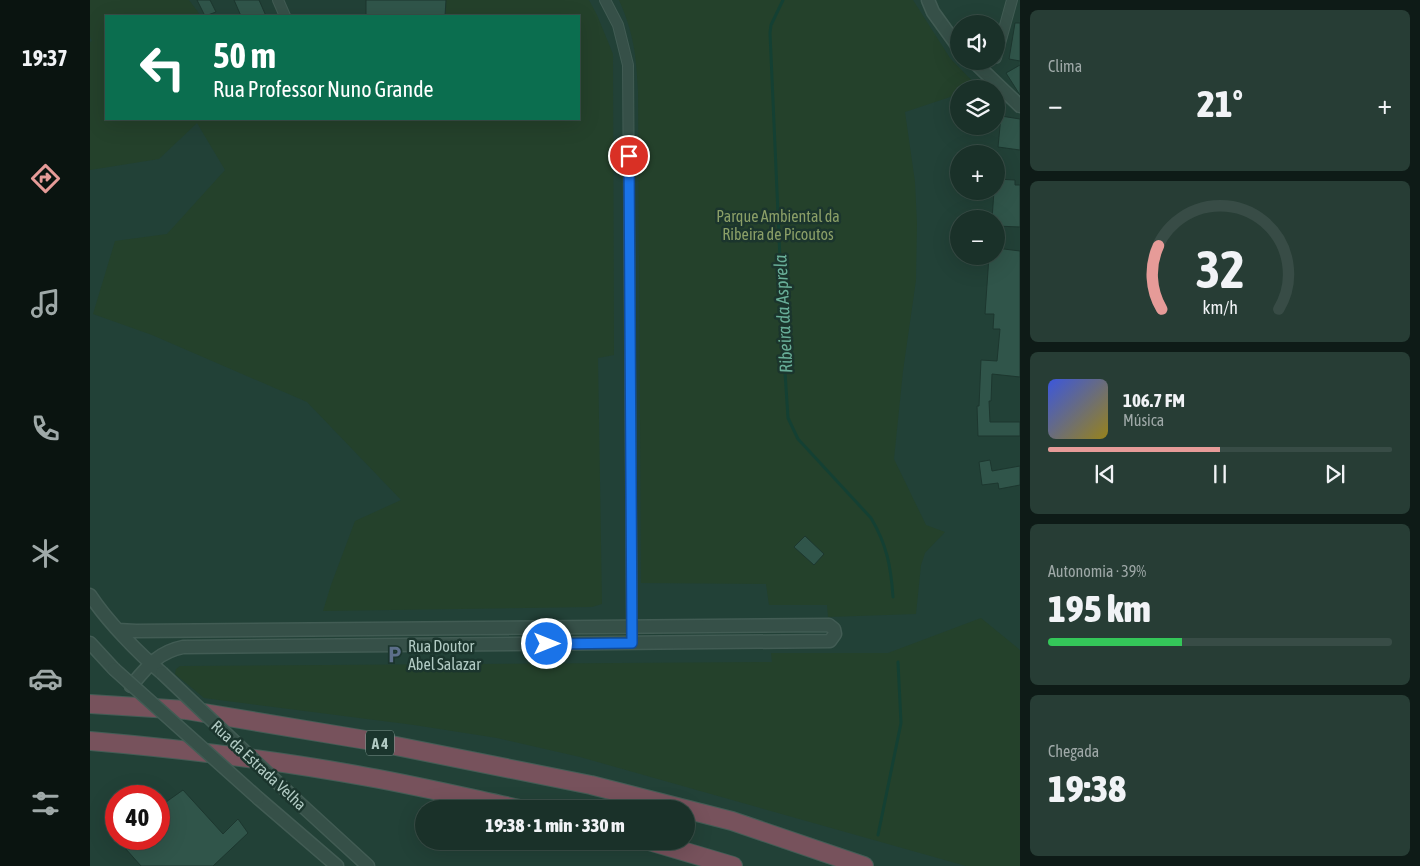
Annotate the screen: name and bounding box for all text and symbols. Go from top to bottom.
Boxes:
map controls [950,15,1005,265]
button: sound [950,15,1005,70]
icon: left [130,35,195,100]
text: 50 m [213,35,276,75]
text: 19:37 [22,45,68,71]
text: Clima [1048,57,1082,75]
text: Rua Professor Nuno Grande [213,76,434,102]
button: layers [950,80,1005,135]
text: 21° [1197,82,1243,125]
text: − [1048,88,1063,120]
text: + [1377,88,1392,120]
pin [608,135,650,177]
icon: arrive [615,142,643,170]
button: + [950,145,1005,200]
icon: directions [28,161,63,196]
park label: Parque Ambiental da Ribeira de Picoutos [716,207,840,243]
button: − [950,210,1005,265]
text: 32 [1196,239,1244,299]
water label: Ribeira da Asprela [769,254,797,374]
icon: music [28,286,63,321]
text: km/h [1202,297,1238,318]
text: 106.7 FM [1123,389,1185,411]
icon: phone [28,411,63,446]
text: Música [1123,411,1164,429]
icon: previous [1091,460,1119,488]
icon: pause [1206,460,1234,488]
icon: next [1321,460,1349,488]
icon: climate [28,536,63,571]
text: Autonomia · 39% [1048,562,1146,580]
text: 195 km [1048,587,1151,630]
position arrow [520,617,572,669]
place label: Rua Doutor Abel Salazar [408,637,481,673]
parking icon: Rua Doutor Abel Salazar [384,645,404,665]
icon: car [28,661,63,696]
street label: Rua da Estrada Velha [208,717,310,813]
road number: A 4 [366,730,394,756]
text: Chegada [1048,742,1099,760]
text: 19:38 [1048,767,1126,810]
speed limit sign: 40 [105,785,170,850]
icon: filters [28,786,63,821]
text: 19:38 · 1 min · 330 m [485,814,625,836]

